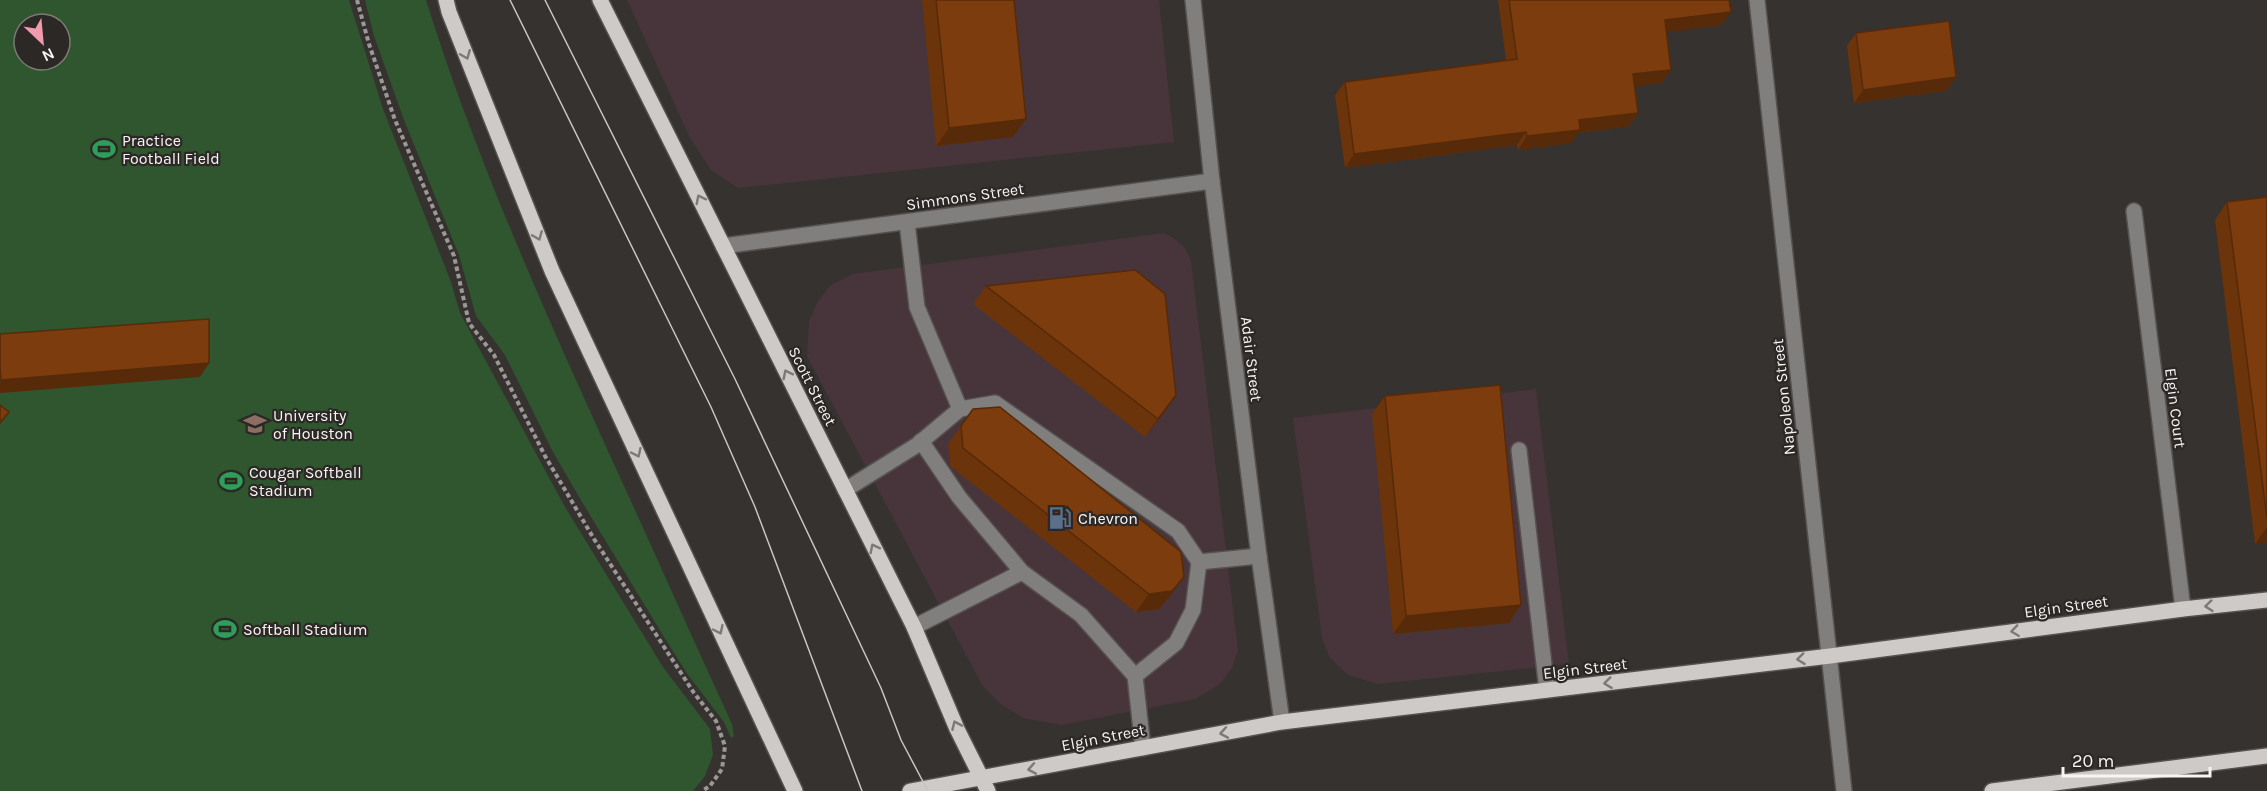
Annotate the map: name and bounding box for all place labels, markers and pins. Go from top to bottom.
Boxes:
place label: Practice Football Field [122,131,220,168]
sports icon: Practice Football Field [91,136,117,162]
place label: University of Houston [273,406,353,443]
school or university icon: University of Houston [242,411,268,437]
place label: Cougar Softball Stadium [249,463,362,500]
sports icon: Cougar Softball Stadium [218,468,244,494]
fuel station icon: Chevron [1047,505,1073,531]
place label: Chevron [1078,509,1138,528]
sports icon: Softball Stadium [212,616,238,642]
place label: Softball Stadium [243,620,367,639]

